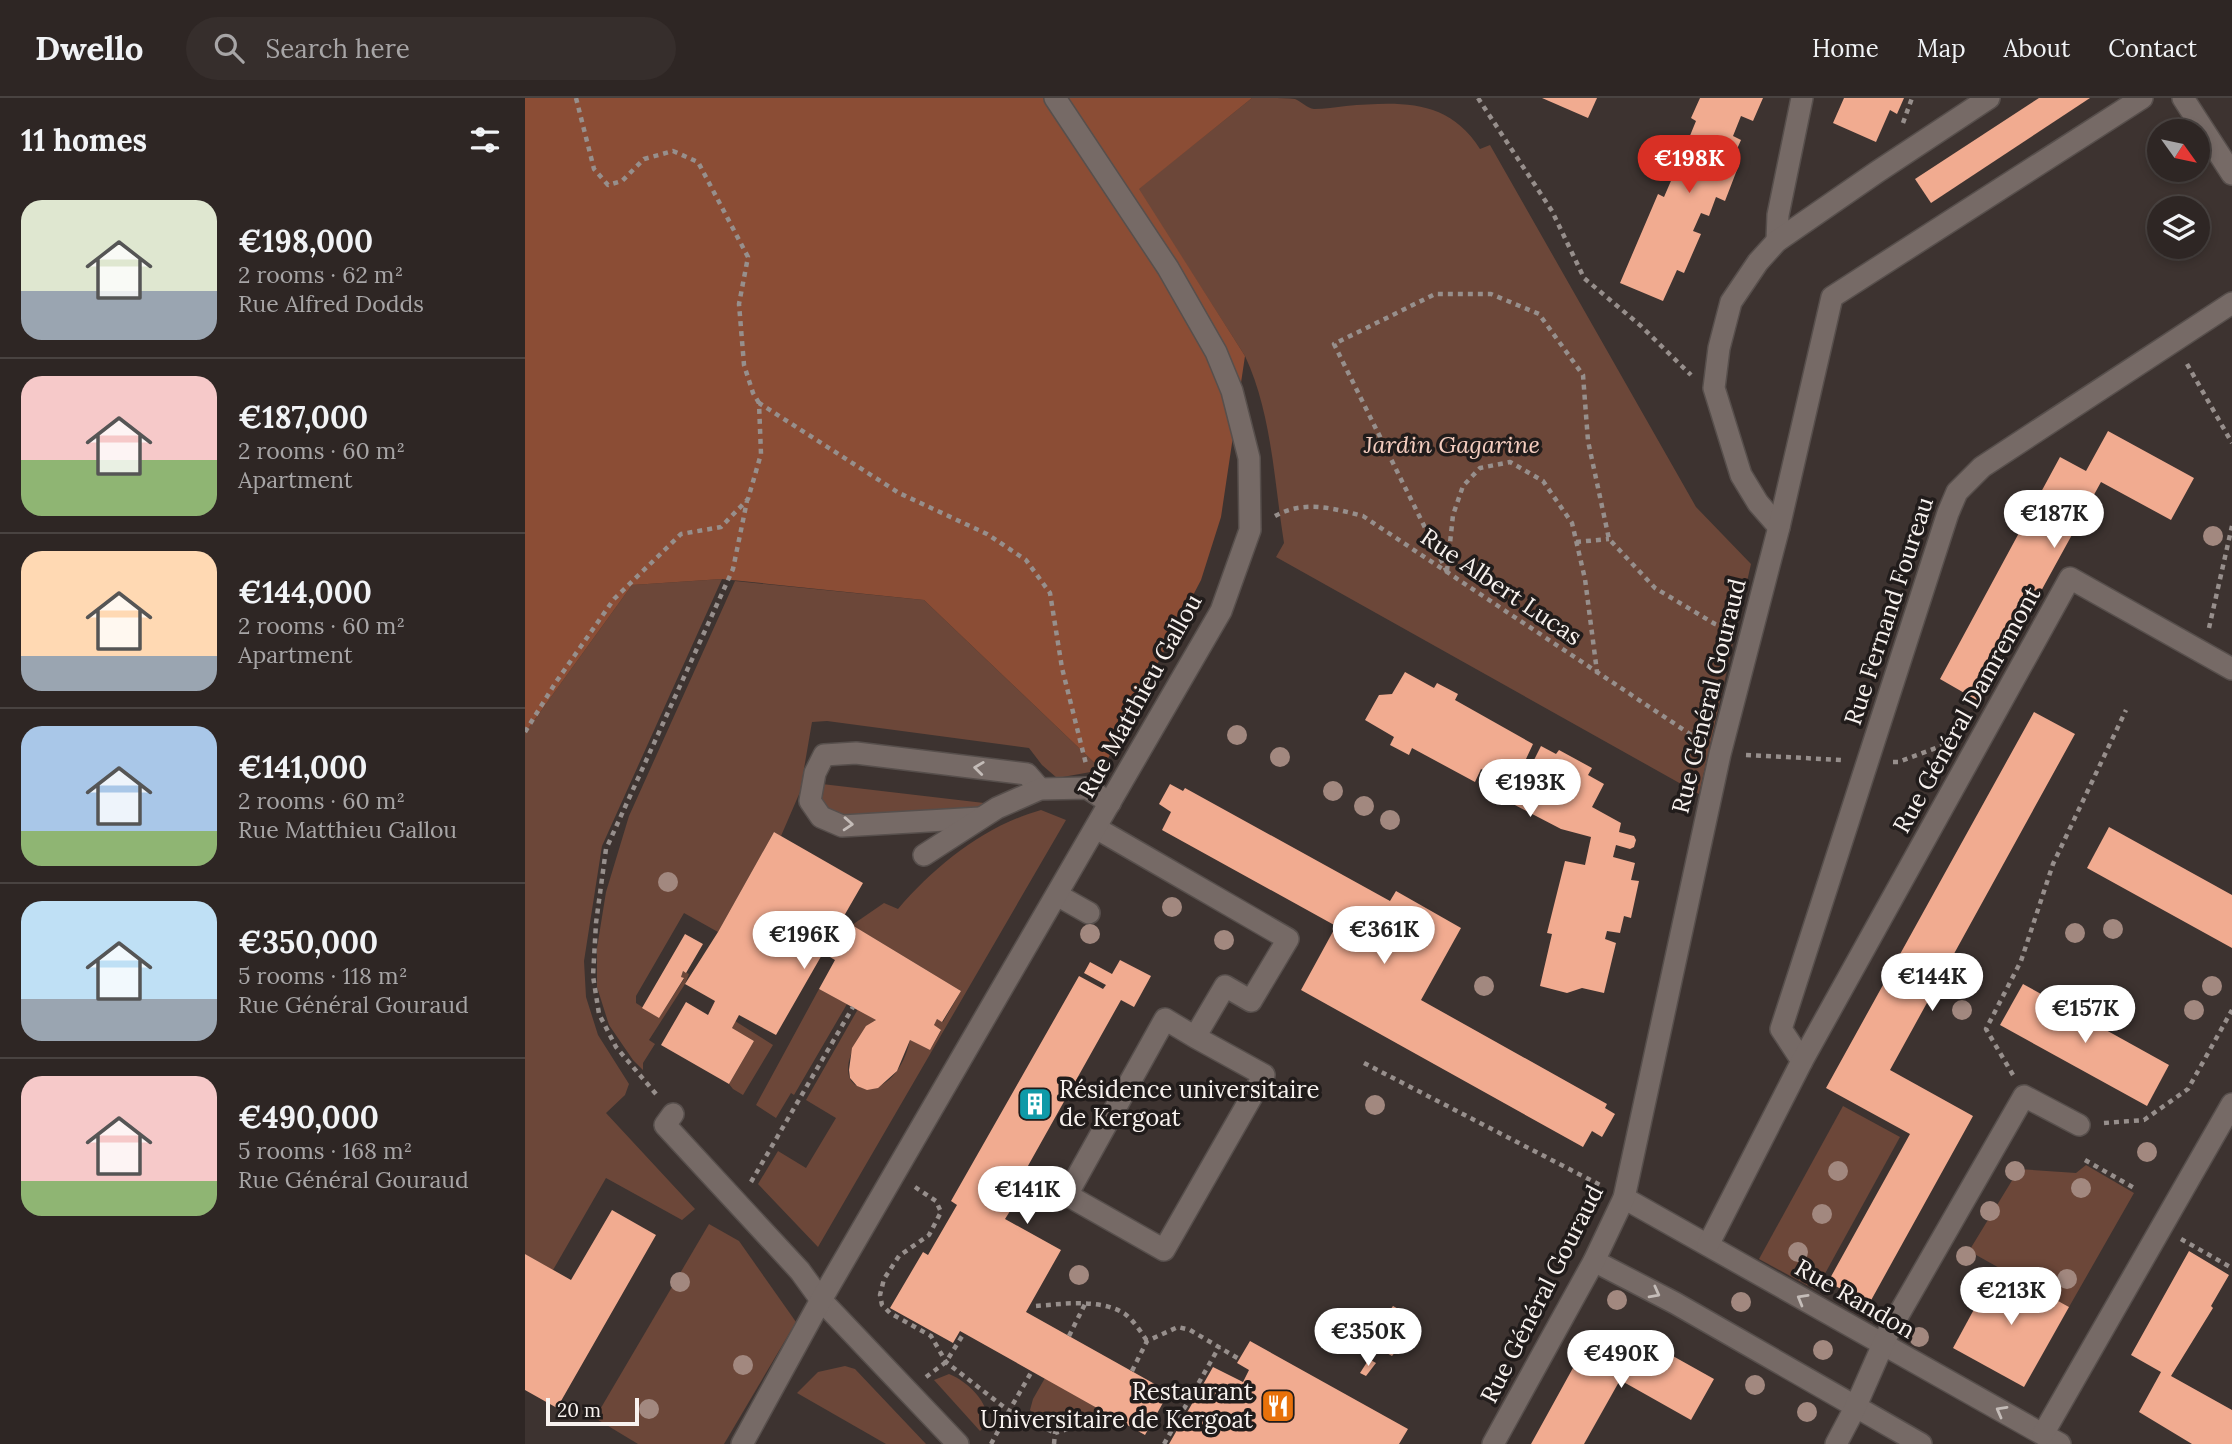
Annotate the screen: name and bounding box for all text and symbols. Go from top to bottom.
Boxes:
search box [186,17,676,80]
text: Dwello [35,27,144,69]
icon: search [210,29,248,67]
text: Search here [266,32,410,65]
text: Home [1812,33,1879,64]
text: Map [1917,33,1966,64]
text: About [2004,33,2070,64]
text: Contact [2108,33,2197,64]
north arrow [2147,119,2210,182]
map controls [2147,119,2210,259]
text: 11 homes [21,121,147,159]
icon: filters [466,121,504,159]
pin: €198K [1640,136,1738,195]
text: €198K [1654,143,1724,172]
button: layers [2147,196,2210,259]
text: €198,000 [238,222,373,260]
icon: home [77,228,161,312]
text: 2 rooms · 62 m² [238,260,403,289]
text: Rue Alfred Dodds [238,289,424,318]
text: €187,000 [238,398,368,436]
icon: home [77,404,161,488]
park label: Jardin Gagarine [1363,429,1540,460]
text: 2 rooms · 60 m² [238,436,405,465]
text: Apartment [238,465,353,494]
pin: €187K [2005,490,2103,550]
street label: Rue Fernand Foureau [1837,493,1940,729]
text: €187K [2020,498,2088,527]
street label: Rue Albert Lucas [1415,521,1588,652]
text: €144,000 [238,573,372,611]
street label: Rue Général Gouraud [1664,575,1753,816]
icon: home [77,579,161,663]
street label: Rue Général Damremont [1886,580,2048,838]
street label: Rue Matthieu Gallou [1071,588,1209,803]
text: 2 rooms · 60 m² [238,611,405,640]
text: Apartment [238,640,353,669]
text: €141,000 [238,748,367,786]
icon: home [77,754,161,838]
pin: €193K [1481,760,1579,819]
one-way arrow [973,761,985,776]
text: €193K [1495,767,1565,796]
text: 2 rooms · 60 m² [238,786,405,815]
text: Rue Matthieu Gallou [238,815,457,844]
one-way arrow [843,817,854,832]
pin: €361K [1335,906,1433,966]
pin: €196K [755,912,853,971]
text: €361K [1349,914,1419,943]
text: €196K [769,919,839,948]
text: €350,000 [238,923,378,961]
icon: home [77,929,161,1013]
pin: €144K [1883,954,1981,1013]
text: 5 rooms · 118 m² [238,961,408,990]
text: €144K [1897,961,1967,990]
pin: €157K [2036,986,2134,1045]
text: Rue Général Gouraud [238,990,469,1019]
text: €157K [2051,993,2119,1022]
place label: Résidence universitaire de Kergoat [1059,1074,1320,1133]
building icon: Résidence universitaire de Kergoat [1016,1085,1054,1123]
text: €490,000 [238,1098,379,1136]
icon: home [77,1104,161,1188]
text: 5 rooms · 168 m² [238,1136,412,1165]
text: Rue Général Gouraud [238,1165,469,1194]
pin: €141K [978,1166,1076,1226]
text: €141K [994,1174,1060,1203]
street label: Rue Général Gouraud [1473,1179,1610,1408]
street label: Rue Randon [1790,1252,1921,1345]
pin: €213K [1962,1268,2060,1327]
text: €213K [1976,1275,2046,1304]
one-way arrow [1648,1284,1660,1298]
one-way arrow [1797,1294,1810,1307]
pin: €350K [1319,1308,1417,1368]
text: €350K [1331,1316,1405,1345]
pin: €490K [1572,1330,1670,1390]
text: €490K [1583,1338,1659,1367]
place label: Restaurant Universitaire de Kergoat [980,1376,1254,1435]
restaurant icon: Restaurant Universitaire de Kergoat [1259,1387,1297,1425]
scale bar [546,1395,639,1427]
text: 20 m [557,1398,601,1422]
one-way arrow [1995,1406,2008,1419]

